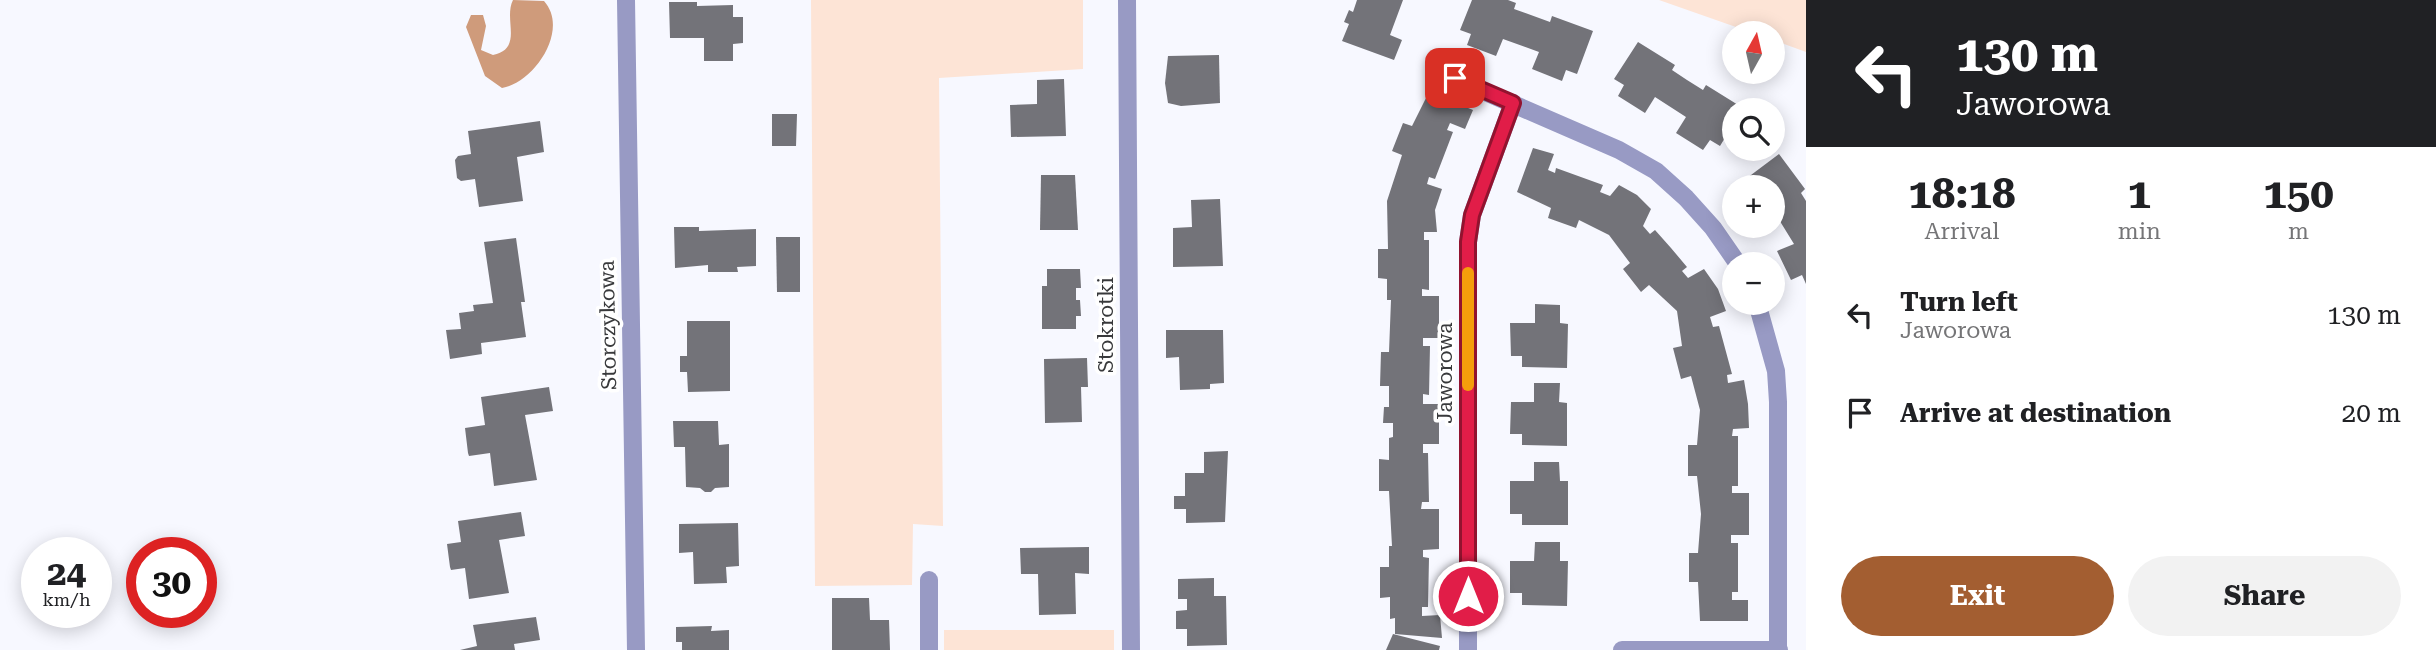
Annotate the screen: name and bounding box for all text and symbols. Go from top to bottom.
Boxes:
north arrow [1722,21,1785,84]
map controls [1722,21,1785,315]
text: 130 m [1956,26,2098,83]
icon: left [1841,28,1932,119]
pin [1425,48,1485,108]
icon: arrive [1436,59,1474,97]
text: Jaworowa [1956,85,2111,123]
button: search [1722,98,1785,161]
text: 18:18 [1908,169,2015,218]
text: 1 [2128,169,2151,218]
text: 150 [2263,169,2334,218]
button: + [1722,175,1785,238]
text: Arrival [1924,218,1999,245]
text: min [2118,218,2161,245]
text: m [2288,218,2309,245]
button: − [1722,252,1785,315]
street label: Storczykowa [595,259,621,390]
street label: Stokrotki [1094,277,1118,373]
text: Turn left [1900,287,2018,317]
icon: left [1841,296,1879,334]
text: 130 m [2327,300,2401,330]
text: Jaworowa [1900,317,2011,344]
street label: Jaworowa [1433,322,1457,424]
icon: arrive [1841,394,1879,432]
text: Arrive at destination [1900,398,2171,428]
text: 20 m [2342,398,2401,428]
speed limit sign: 30 [126,537,217,628]
text: 24 [47,553,86,594]
button: Exit [1841,556,2114,636]
button: Share [2128,556,2401,636]
position arrow [1431,559,1505,633]
text: km/h [42,589,91,610]

